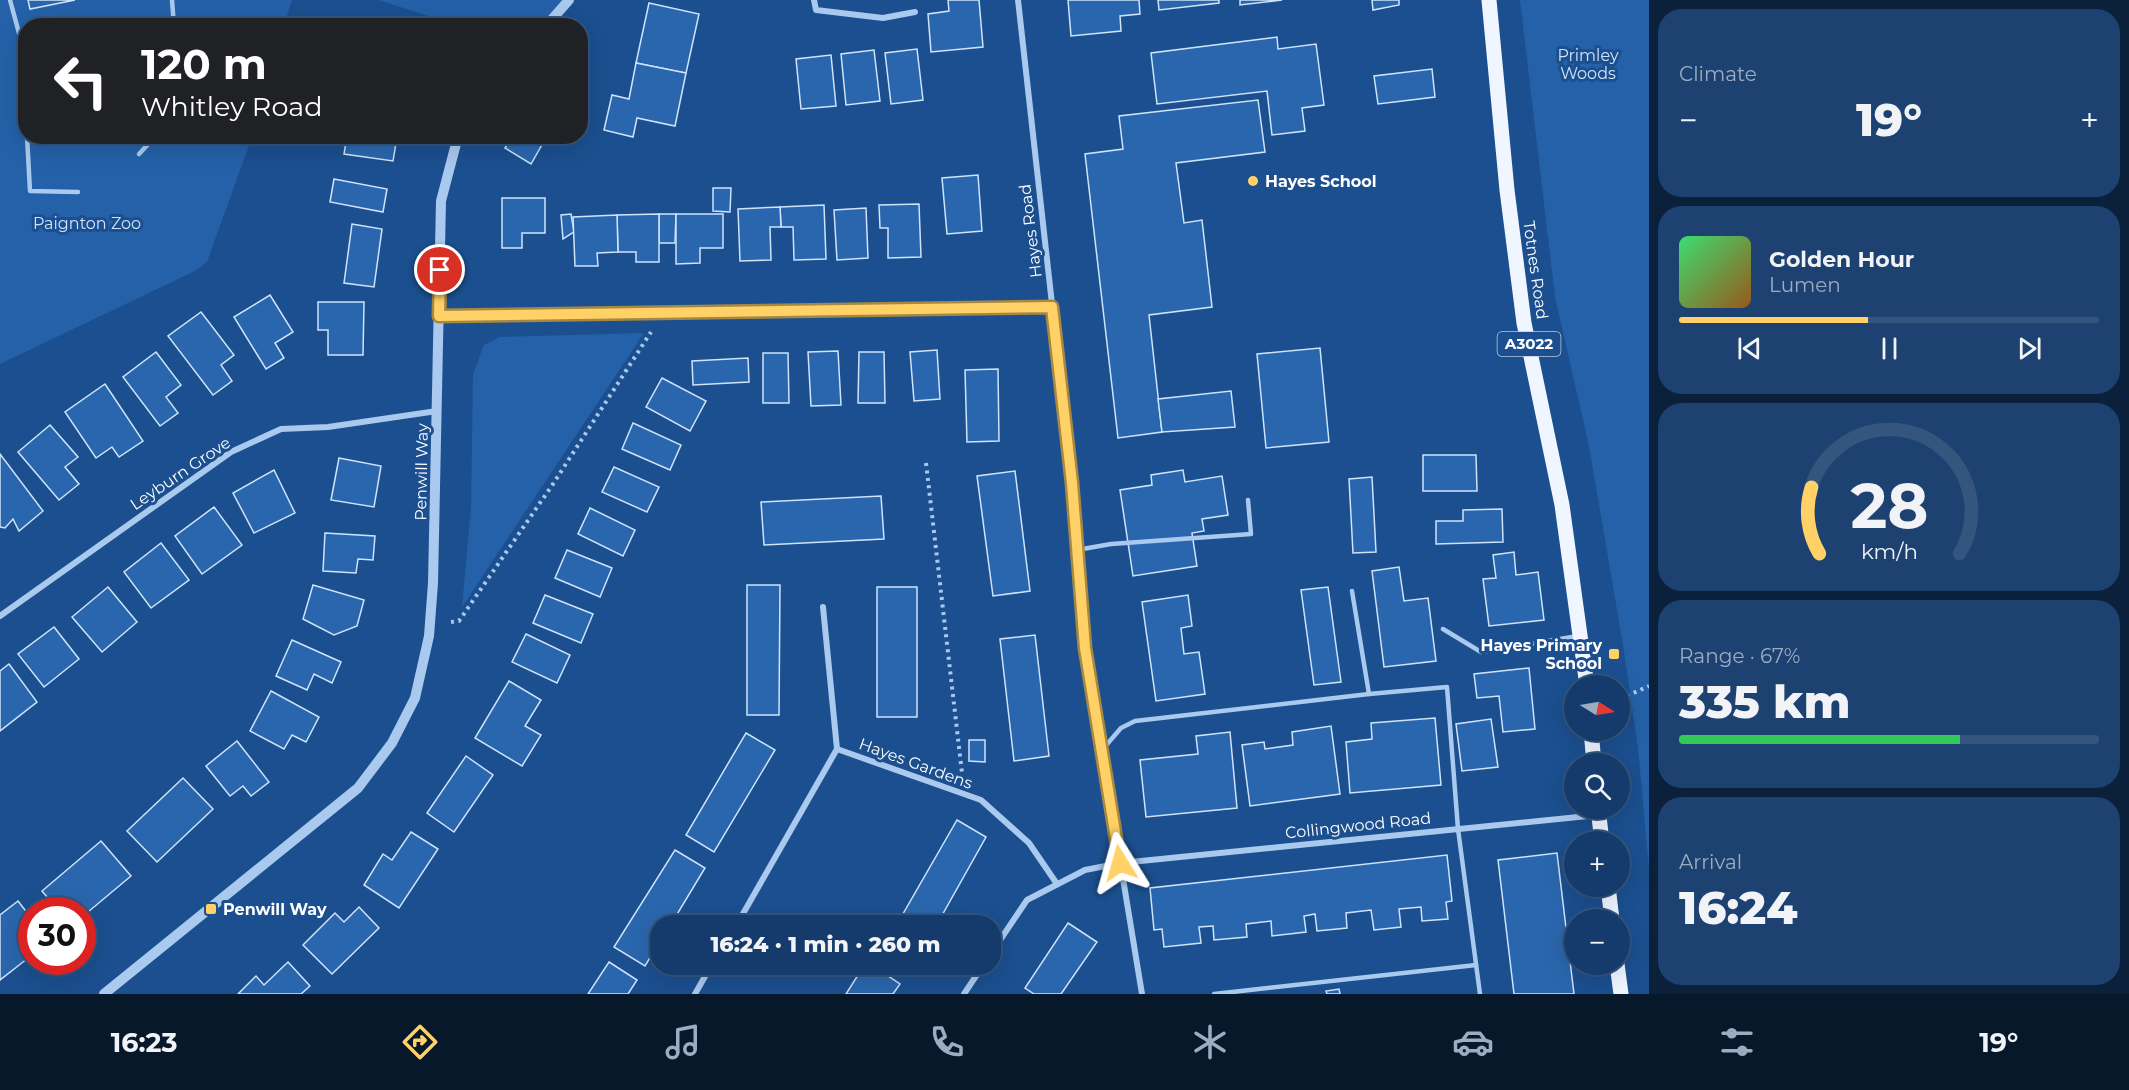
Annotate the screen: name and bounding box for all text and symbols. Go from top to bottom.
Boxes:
text: 120 m [141,38,267,90]
icon: left [42,42,120,120]
park label: Primley Woods [1557,46,1619,83]
text: Climate [1679,62,1757,86]
text: Whitley Road [141,90,322,123]
text: 19° [1856,92,1922,147]
text: − [1679,100,1698,140]
text: + [2080,100,2099,140]
place label: Hayes School [1265,172,1377,191]
marker: Hayes School [1246,174,1260,188]
street label: Hayes Road [1015,183,1046,279]
park label: Paignton Zoo [33,214,141,233]
street label: Totnes Road [1519,220,1552,320]
pin [414,244,465,295]
text: Golden Hour [1769,246,1914,273]
icon: arrive [423,253,456,286]
text: Lumen [1769,273,1841,297]
road number: A3022 [1498,332,1561,356]
icon: previous [1733,332,1766,365]
icon: pause [1873,332,1906,365]
icon: next [2013,332,2046,365]
street label: Penwill Way [411,423,432,521]
street label: Leyburn Grove [127,433,234,514]
text: 28 [1850,468,1928,544]
text: km/h [1860,538,1918,564]
place label: Hayes Primary School [1481,636,1602,673]
text: Range · 67% [1679,644,1800,668]
marker: Hayes Primary School [1607,647,1621,661]
text: 335 km [1679,674,1850,729]
north arrow [1564,675,1630,741]
map controls [1564,675,1630,975]
street label: Hayes Gardens [856,734,975,793]
button: search [1564,753,1630,819]
street label: Collingwood Road [1284,808,1432,843]
position arrow [1088,831,1152,895]
button: + [1564,831,1630,897]
text: Arrival [1679,850,1742,874]
text: 16:24 [1679,880,1797,935]
speed limit sign: 30 [18,897,96,975]
place label: Penwill Way [223,900,327,919]
marker: Penwill Way [204,902,218,916]
button: − [1564,909,1630,975]
text: 16:24 · 1 min · 260 m [710,931,941,958]
icon: directions [399,1021,441,1063]
icon: music [662,1021,704,1063]
icon: phone [926,1021,968,1063]
icon: climate [1189,1021,1231,1063]
icon: car [1452,1021,1494,1063]
icon: filters [1716,1021,1758,1063]
text: 16:23 [111,1026,177,1059]
text: 19° [1979,1026,2018,1059]

